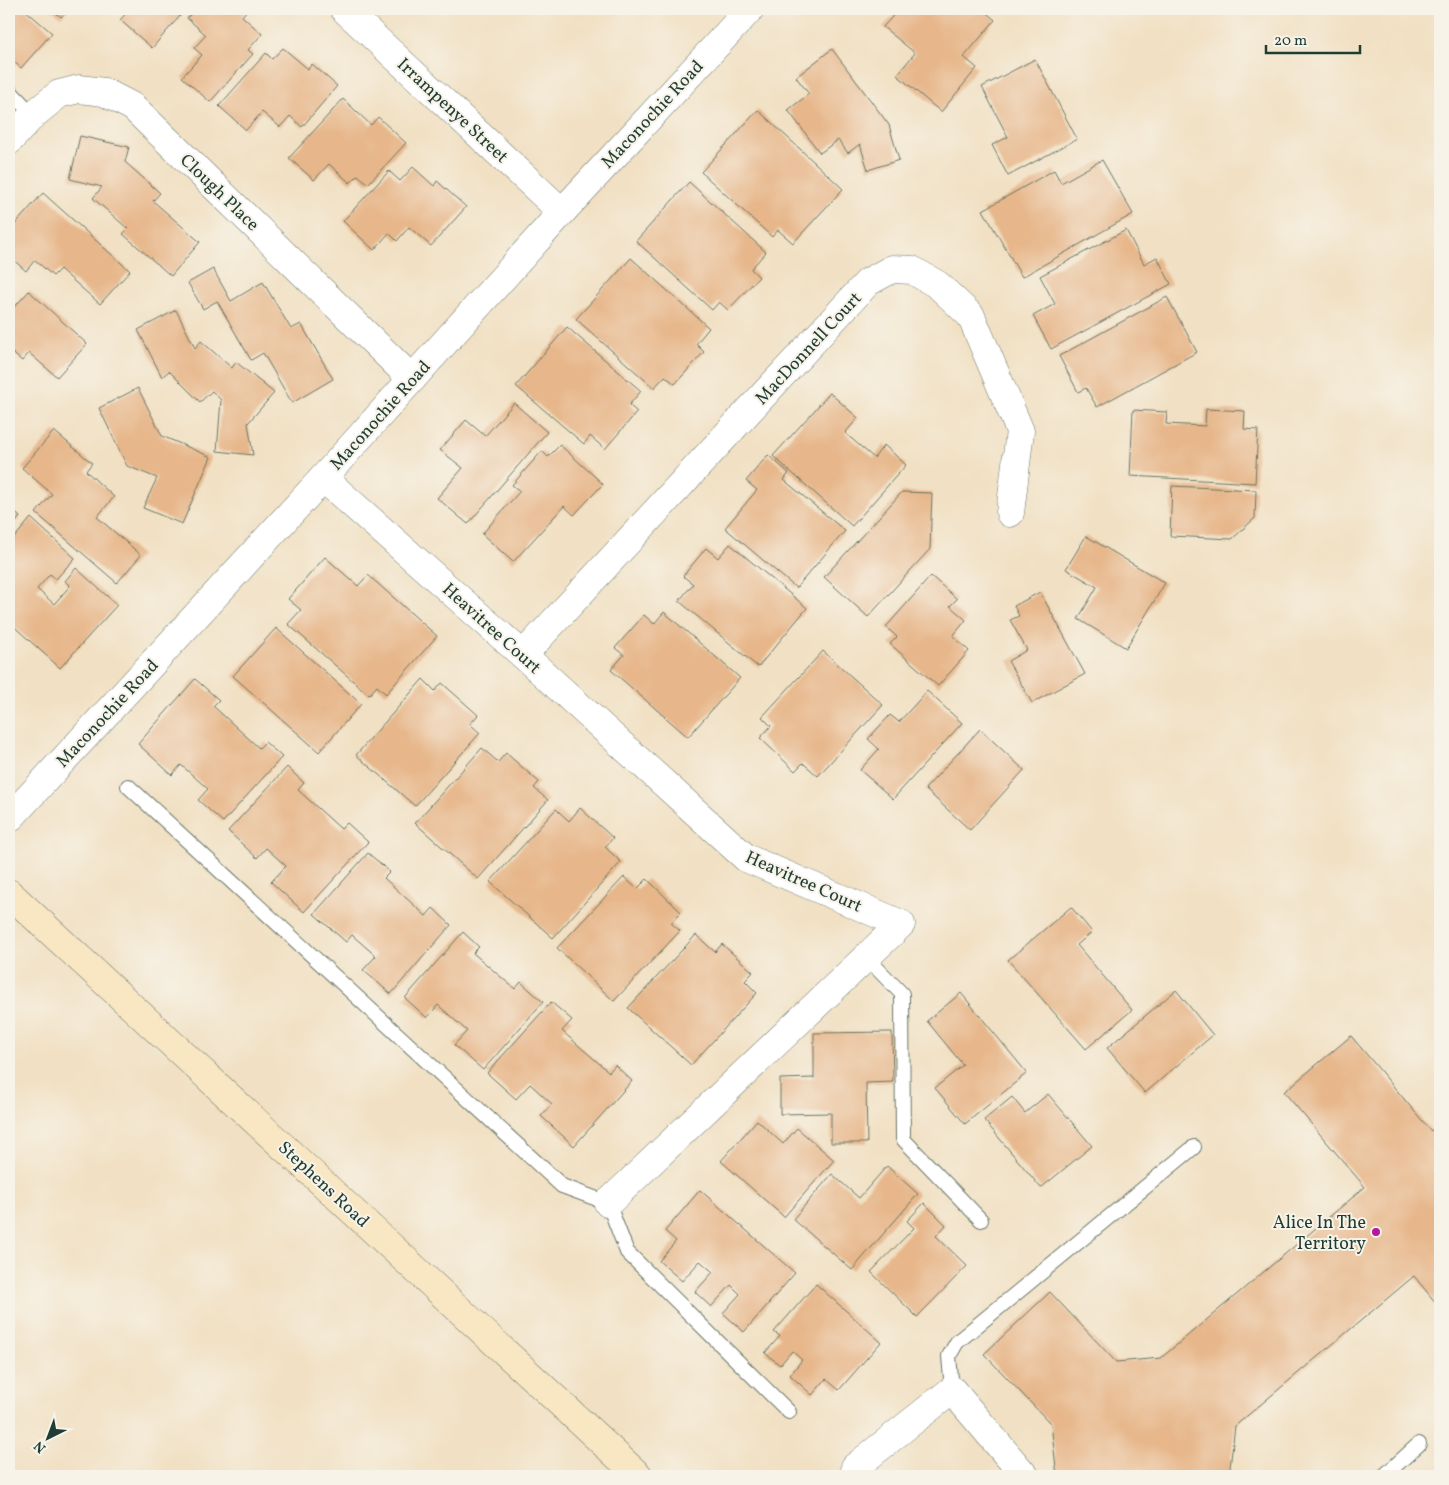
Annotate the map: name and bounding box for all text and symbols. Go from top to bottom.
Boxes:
scale bar [1266,22,1360,54]
text: 20 m [1274,31,1307,52]
street label: Irrampenye Street [391,53,513,169]
street label: Maconochie Road [596,55,710,175]
street label: Clough Place [174,149,264,237]
street label: MacDonnell Court [750,287,868,411]
street label: Maconochie Road [325,356,437,476]
street label: Heavitree Court [436,578,546,680]
street label: Maconochie Road [51,654,165,774]
street label: Heavitree Court [741,845,866,919]
street label: Stephens Road [272,1136,374,1234]
place label: Alice In The Territory [1273,1211,1366,1257]
marker: Alice In The Territory [1370,1226,1382,1238]
north arrow [22,1412,72,1462]
text: N [30,1436,50,1457]

